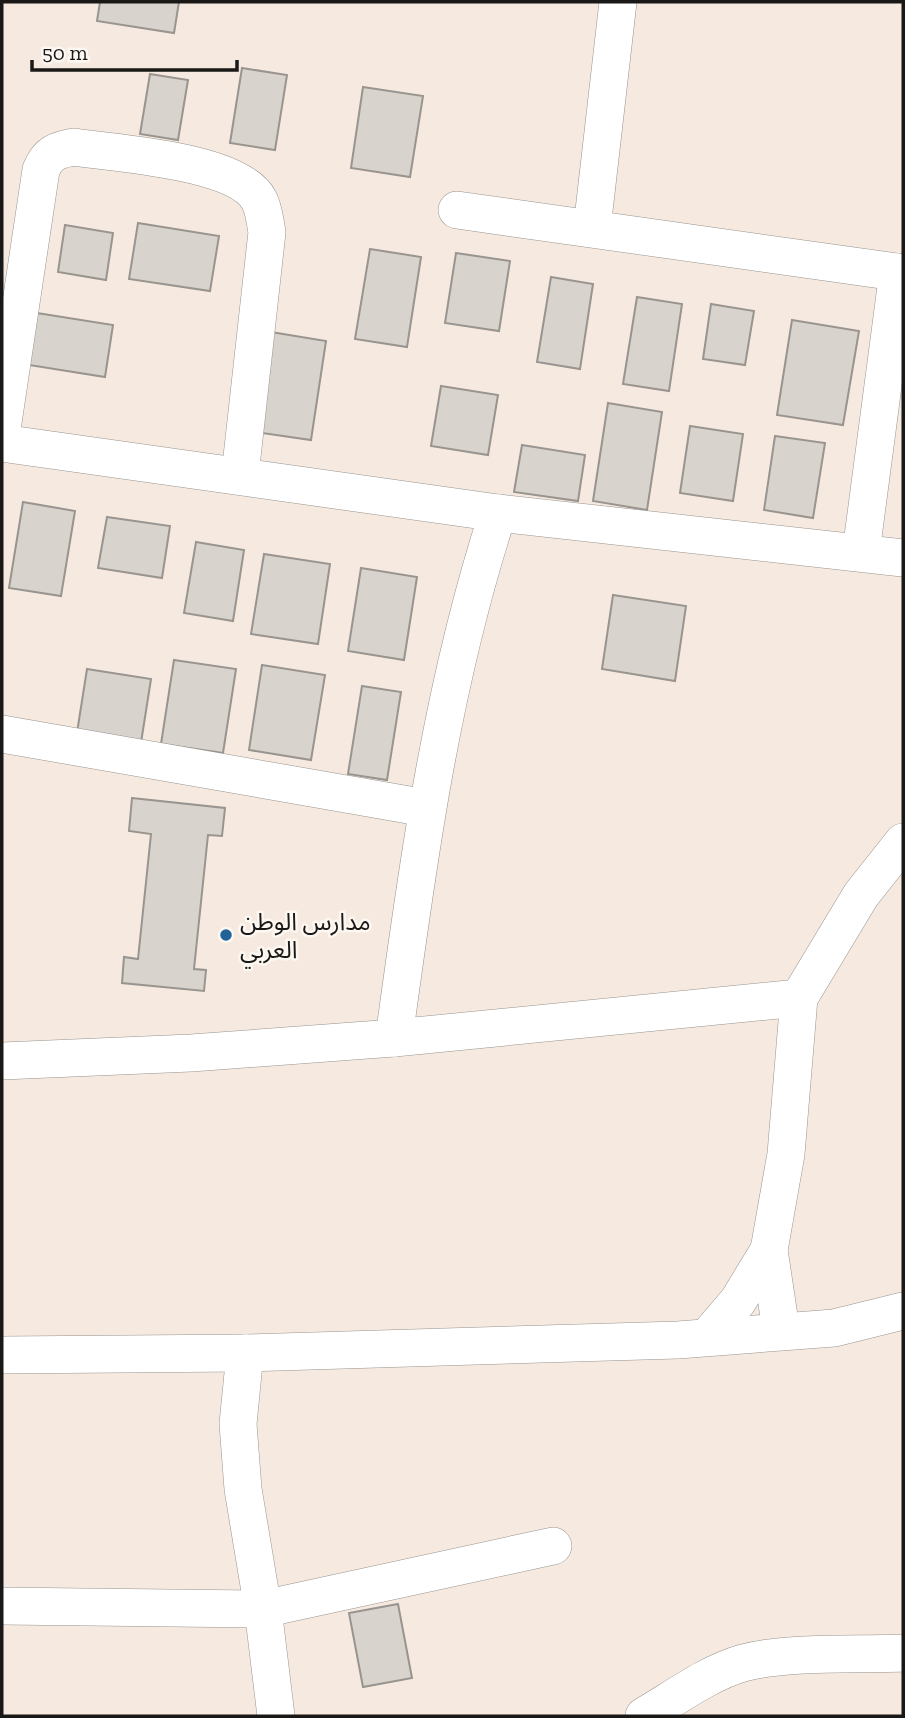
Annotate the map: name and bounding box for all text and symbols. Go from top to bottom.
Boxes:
scale bar [32,28,236,72]
text: 50 m [42,40,88,65]
place label: مدارس الوطن العربي [240,907,371,968]
marker: مدارس الوطن العربي [218,927,234,943]

